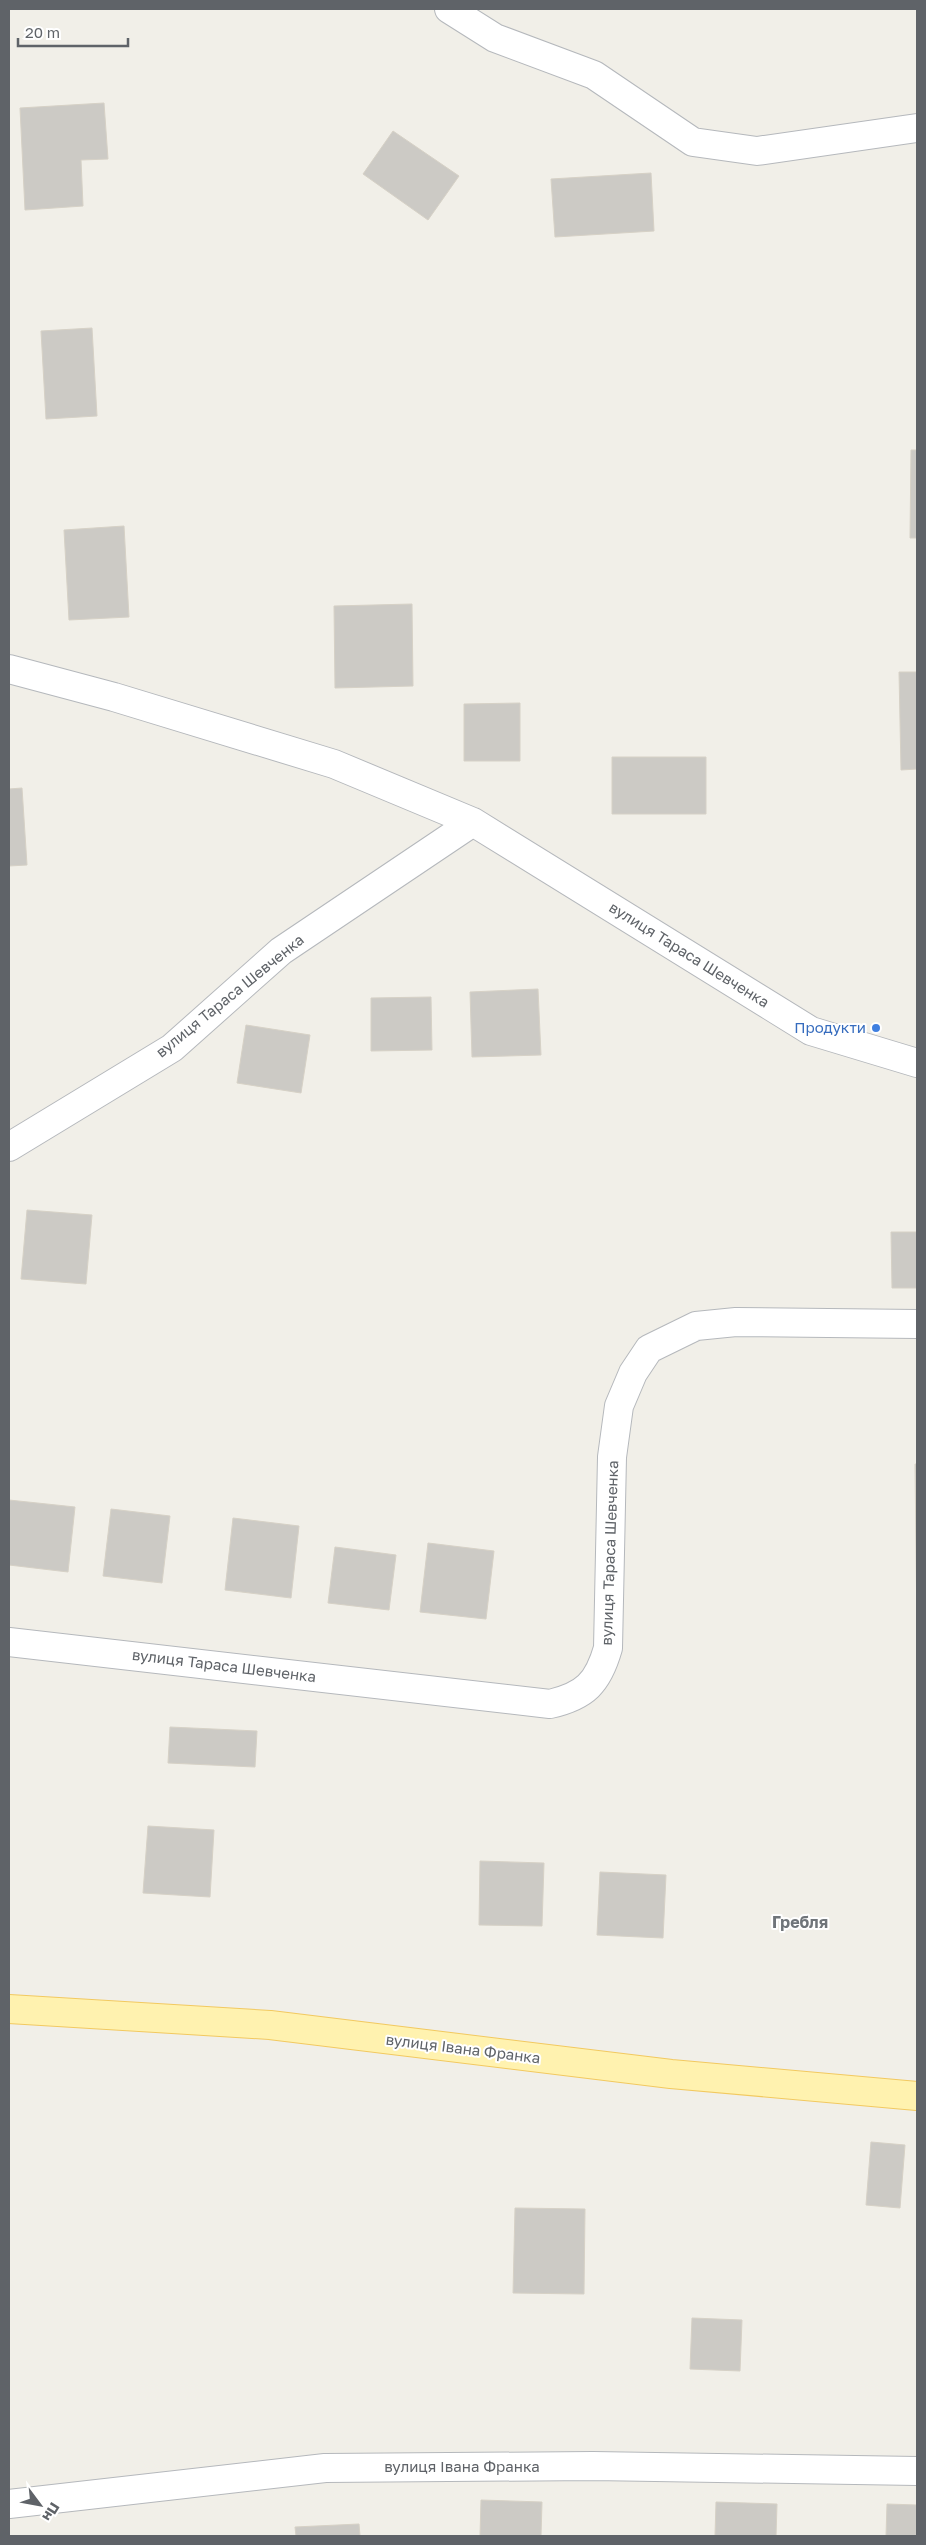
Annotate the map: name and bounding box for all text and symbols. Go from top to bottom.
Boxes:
scale bar [18,15,128,47]
text: 20 m [25,23,60,41]
street label: вулиця Тараса Шевченка [606,897,773,1011]
street label: вулиця Тараса Шевченка [152,930,307,1061]
place label: Продукти [794,1018,866,1036]
marker: Продукти [870,1022,882,1034]
street label: вулиця Тараса Шевченка [597,1460,621,1646]
street label: вулиця Тараса Шевченка [131,1645,317,1685]
district label: Гребля [772,1912,828,1932]
street label: вулиця Івана Франка [385,2030,541,2066]
street label: вулиця Івана Франка [384,2457,540,2475]
north arrow [15,2480,65,2530]
text: Пн [39,2500,64,2525]

